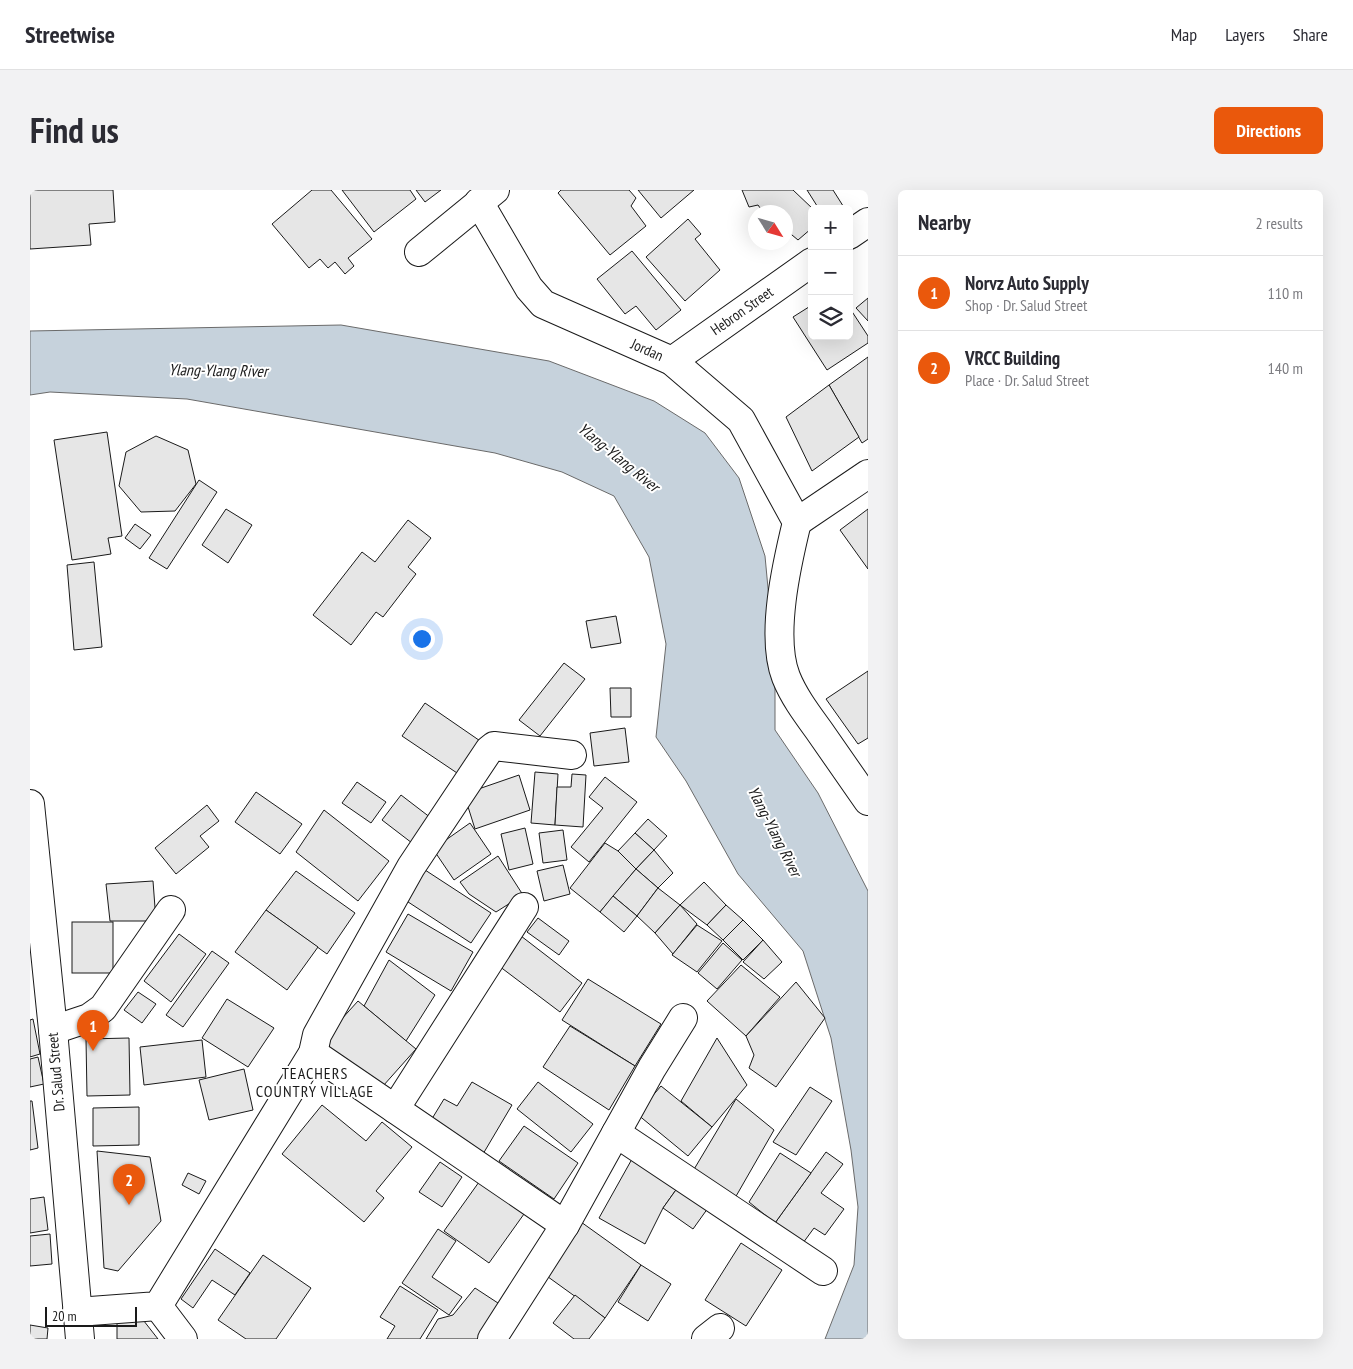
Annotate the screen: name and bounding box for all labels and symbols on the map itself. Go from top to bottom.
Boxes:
north arrow [748,205,793,250]
street label: Hebron Street [707,282,777,339]
street label: Jordan [627,334,666,365]
water label: Ylang-Ylang River [168,359,270,381]
water label: Ylang-Ylang River [574,418,666,498]
your location [409,626,435,652]
water label: Ylang-Ylang River [744,782,808,882]
pin: 1 [77,1010,109,1051]
street label: Dr. Salud Street [43,1032,68,1112]
district label: TEACHERS COUNTRY VILLAGE [256,1063,374,1101]
pin: 2 [113,1164,145,1205]
scale bar [45,1304,138,1327]

